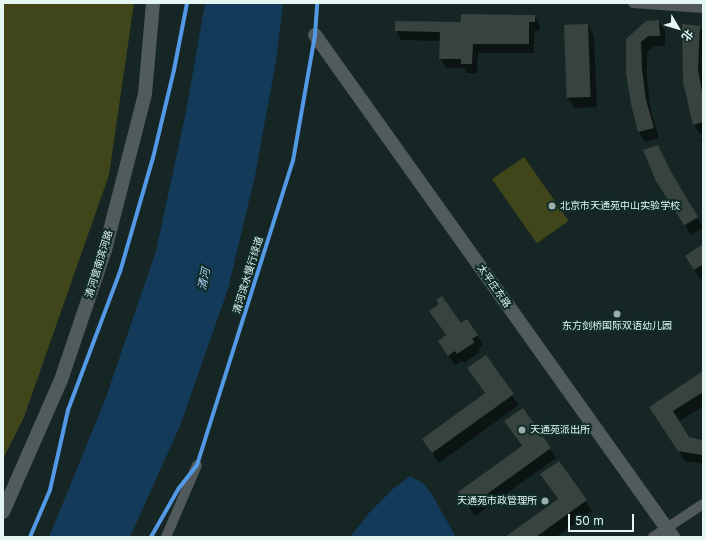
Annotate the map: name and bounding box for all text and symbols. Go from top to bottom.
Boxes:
north arrow [658,8,698,48]
text: 北 [679,27,696,44]
place label: 北京市天通苑中山实验学校 [560,200,680,212]
marker: 北京市天通苑中山实验学校 [547,201,557,211]
street label: 清河营南滨河路 [83,229,115,299]
street label: 清河滨水慢行绿道 [231,235,265,315]
street label: 太平庄东路 [475,262,513,310]
water label: 清河 [195,267,213,291]
marker: 东方剑桥国际双语幼儿园 [612,309,622,319]
place label: 东方剑桥国际双语幼儿园 [562,320,672,332]
place label: 天通苑派出所 [530,424,590,436]
marker: 天通苑派出所 [517,425,527,435]
place label: 天通苑市政管理所 [457,495,537,507]
marker: 天通苑市政管理所 [540,496,550,506]
scale bar [570,506,636,532]
text: 50 m [575,513,604,528]

